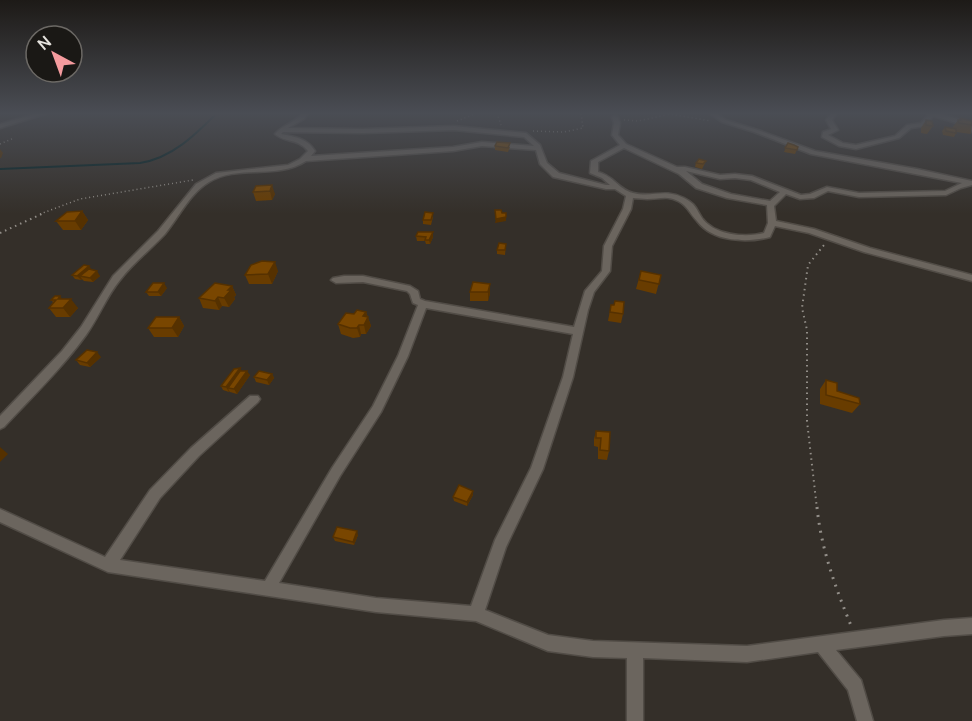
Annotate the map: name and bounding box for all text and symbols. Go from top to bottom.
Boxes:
north arrow [24,24,84,84]
text: N [33,31,56,55]

